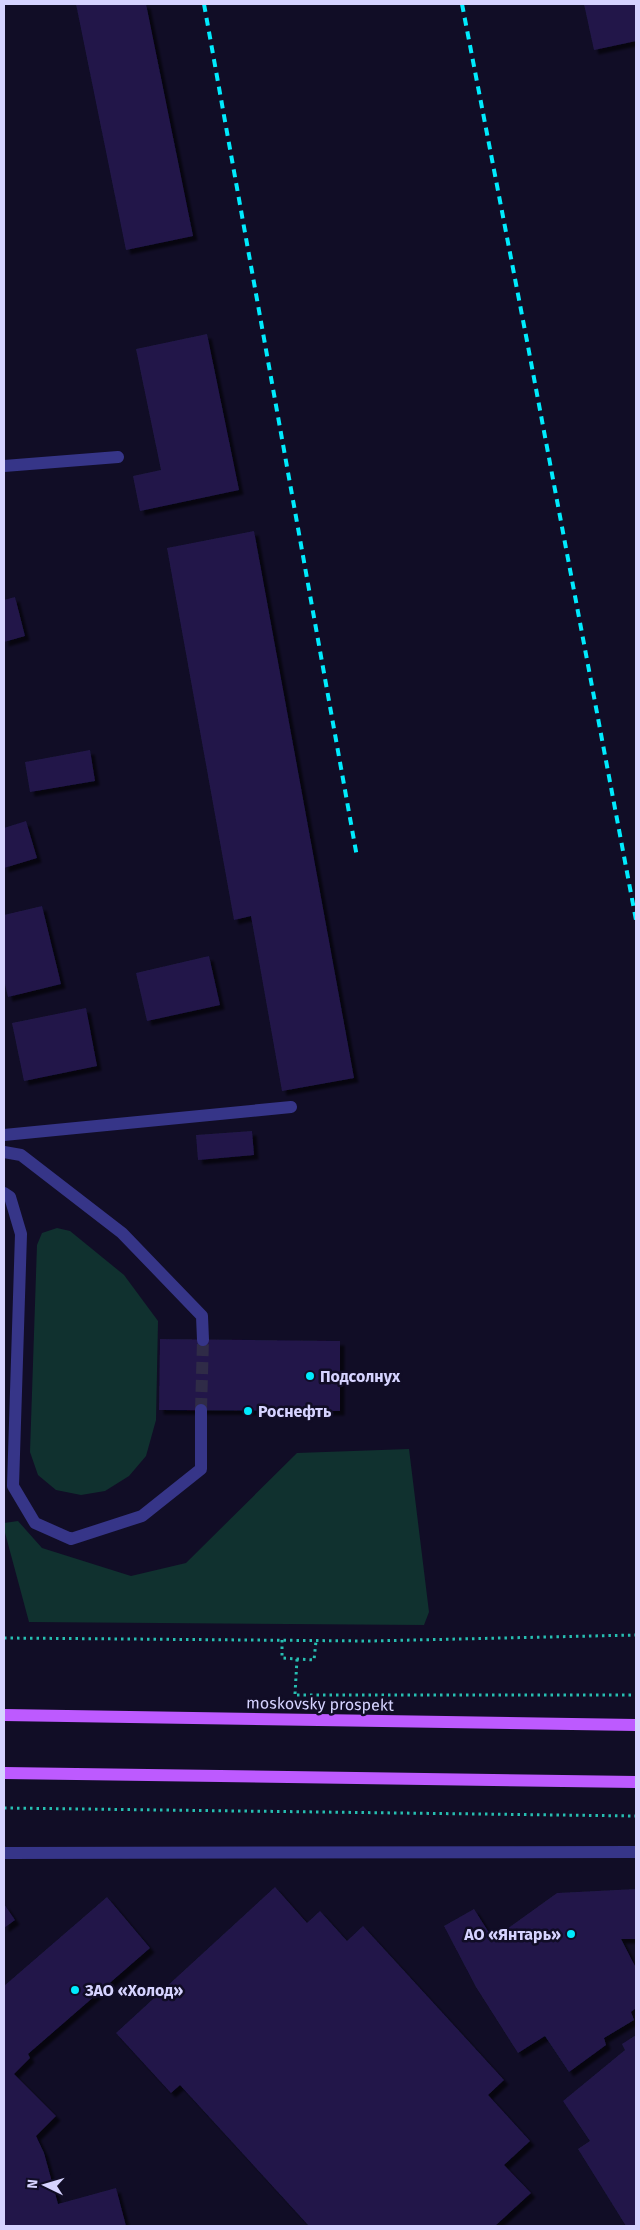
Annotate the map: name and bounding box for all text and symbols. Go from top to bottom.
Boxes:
place label: Подсолнух [320,1367,401,1386]
marker: Подсолнух [304,1370,316,1382]
place label: Роснефть [258,1402,332,1421]
marker: Роснефть [242,1405,254,1417]
street label: moskovsky prospekt [246,1693,394,1715]
place label: АО «Янтарь» [463,1925,561,1944]
marker: АО «Янтарь» [565,1928,577,1940]
place label: ЗАО «Холод» [84,1981,183,2000]
marker: ЗАО «Холод» [69,1984,81,1996]
north arrow [20,2160,70,2210]
text: N [24,2179,41,2189]

